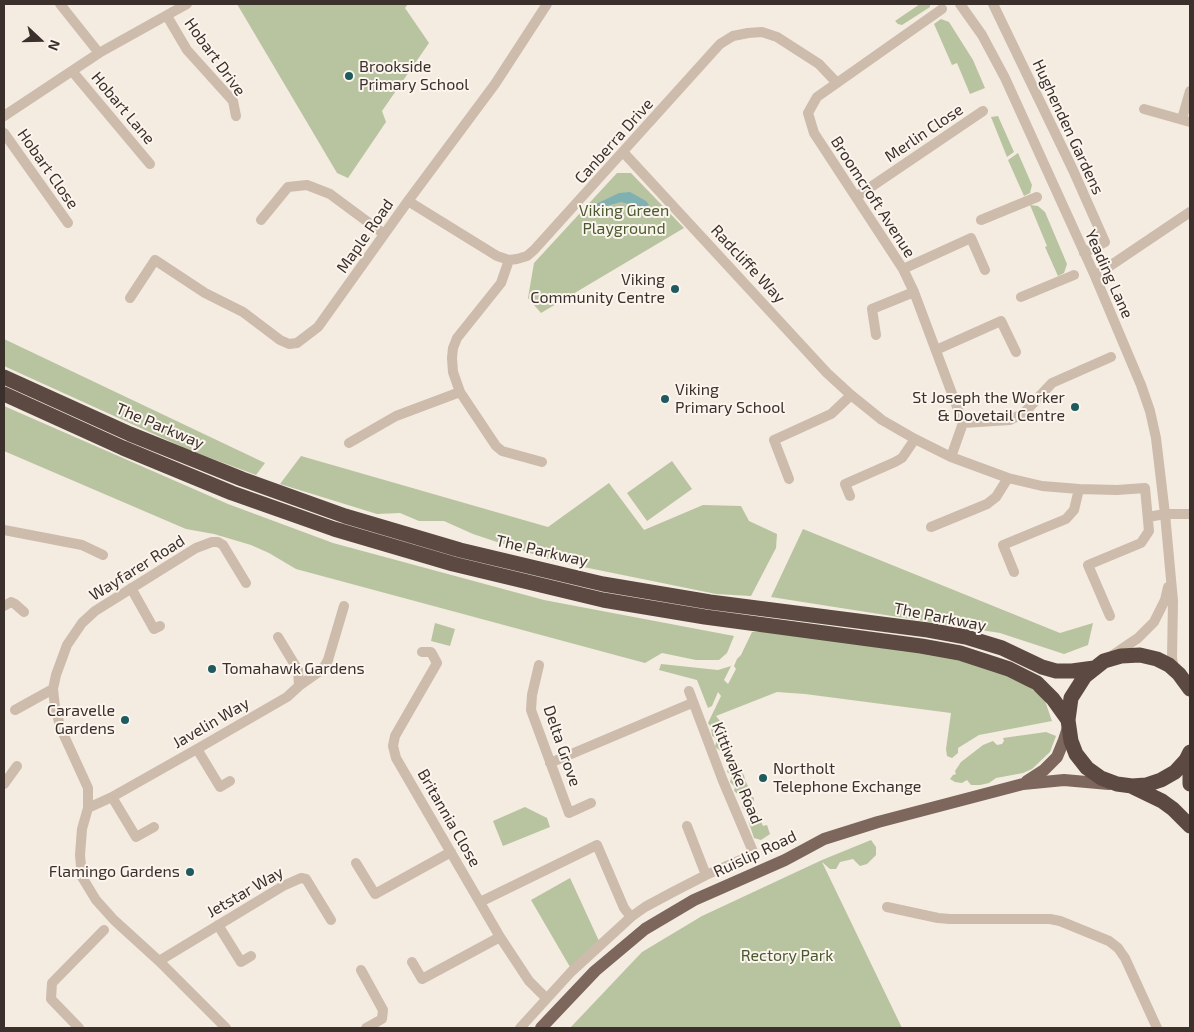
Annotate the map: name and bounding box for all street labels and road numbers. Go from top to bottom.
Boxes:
street label: Hobart Drive [180,14,250,100]
street label: Hughenden Gardens [1028,56,1108,198]
street label: Hobart Lane [87,68,159,148]
street label: Canberra Drive [571,94,657,188]
street label: Merlin Close [881,100,967,166]
street label: Hobart Close [13,125,83,213]
street label: Broomcroft Avenue [827,133,919,261]
street label: Maple Road [333,195,397,277]
street label: Radcliffe Way [707,221,789,307]
street label: Yeading Lane [1081,227,1137,321]
street label: The Parkway [113,399,207,453]
street label: Wayfarer Road [86,531,188,605]
street label: The Parkway [494,531,590,571]
street label: The Parkway [892,599,988,635]
street label: Javelin Way [169,693,253,753]
street label: Delta Grove [539,703,585,789]
street label: Kittiwake Road [708,719,766,827]
street label: Britannia Close [413,766,485,870]
street label: Ruislip Road [710,826,800,882]
street label: Jetstar Way [203,862,287,922]

